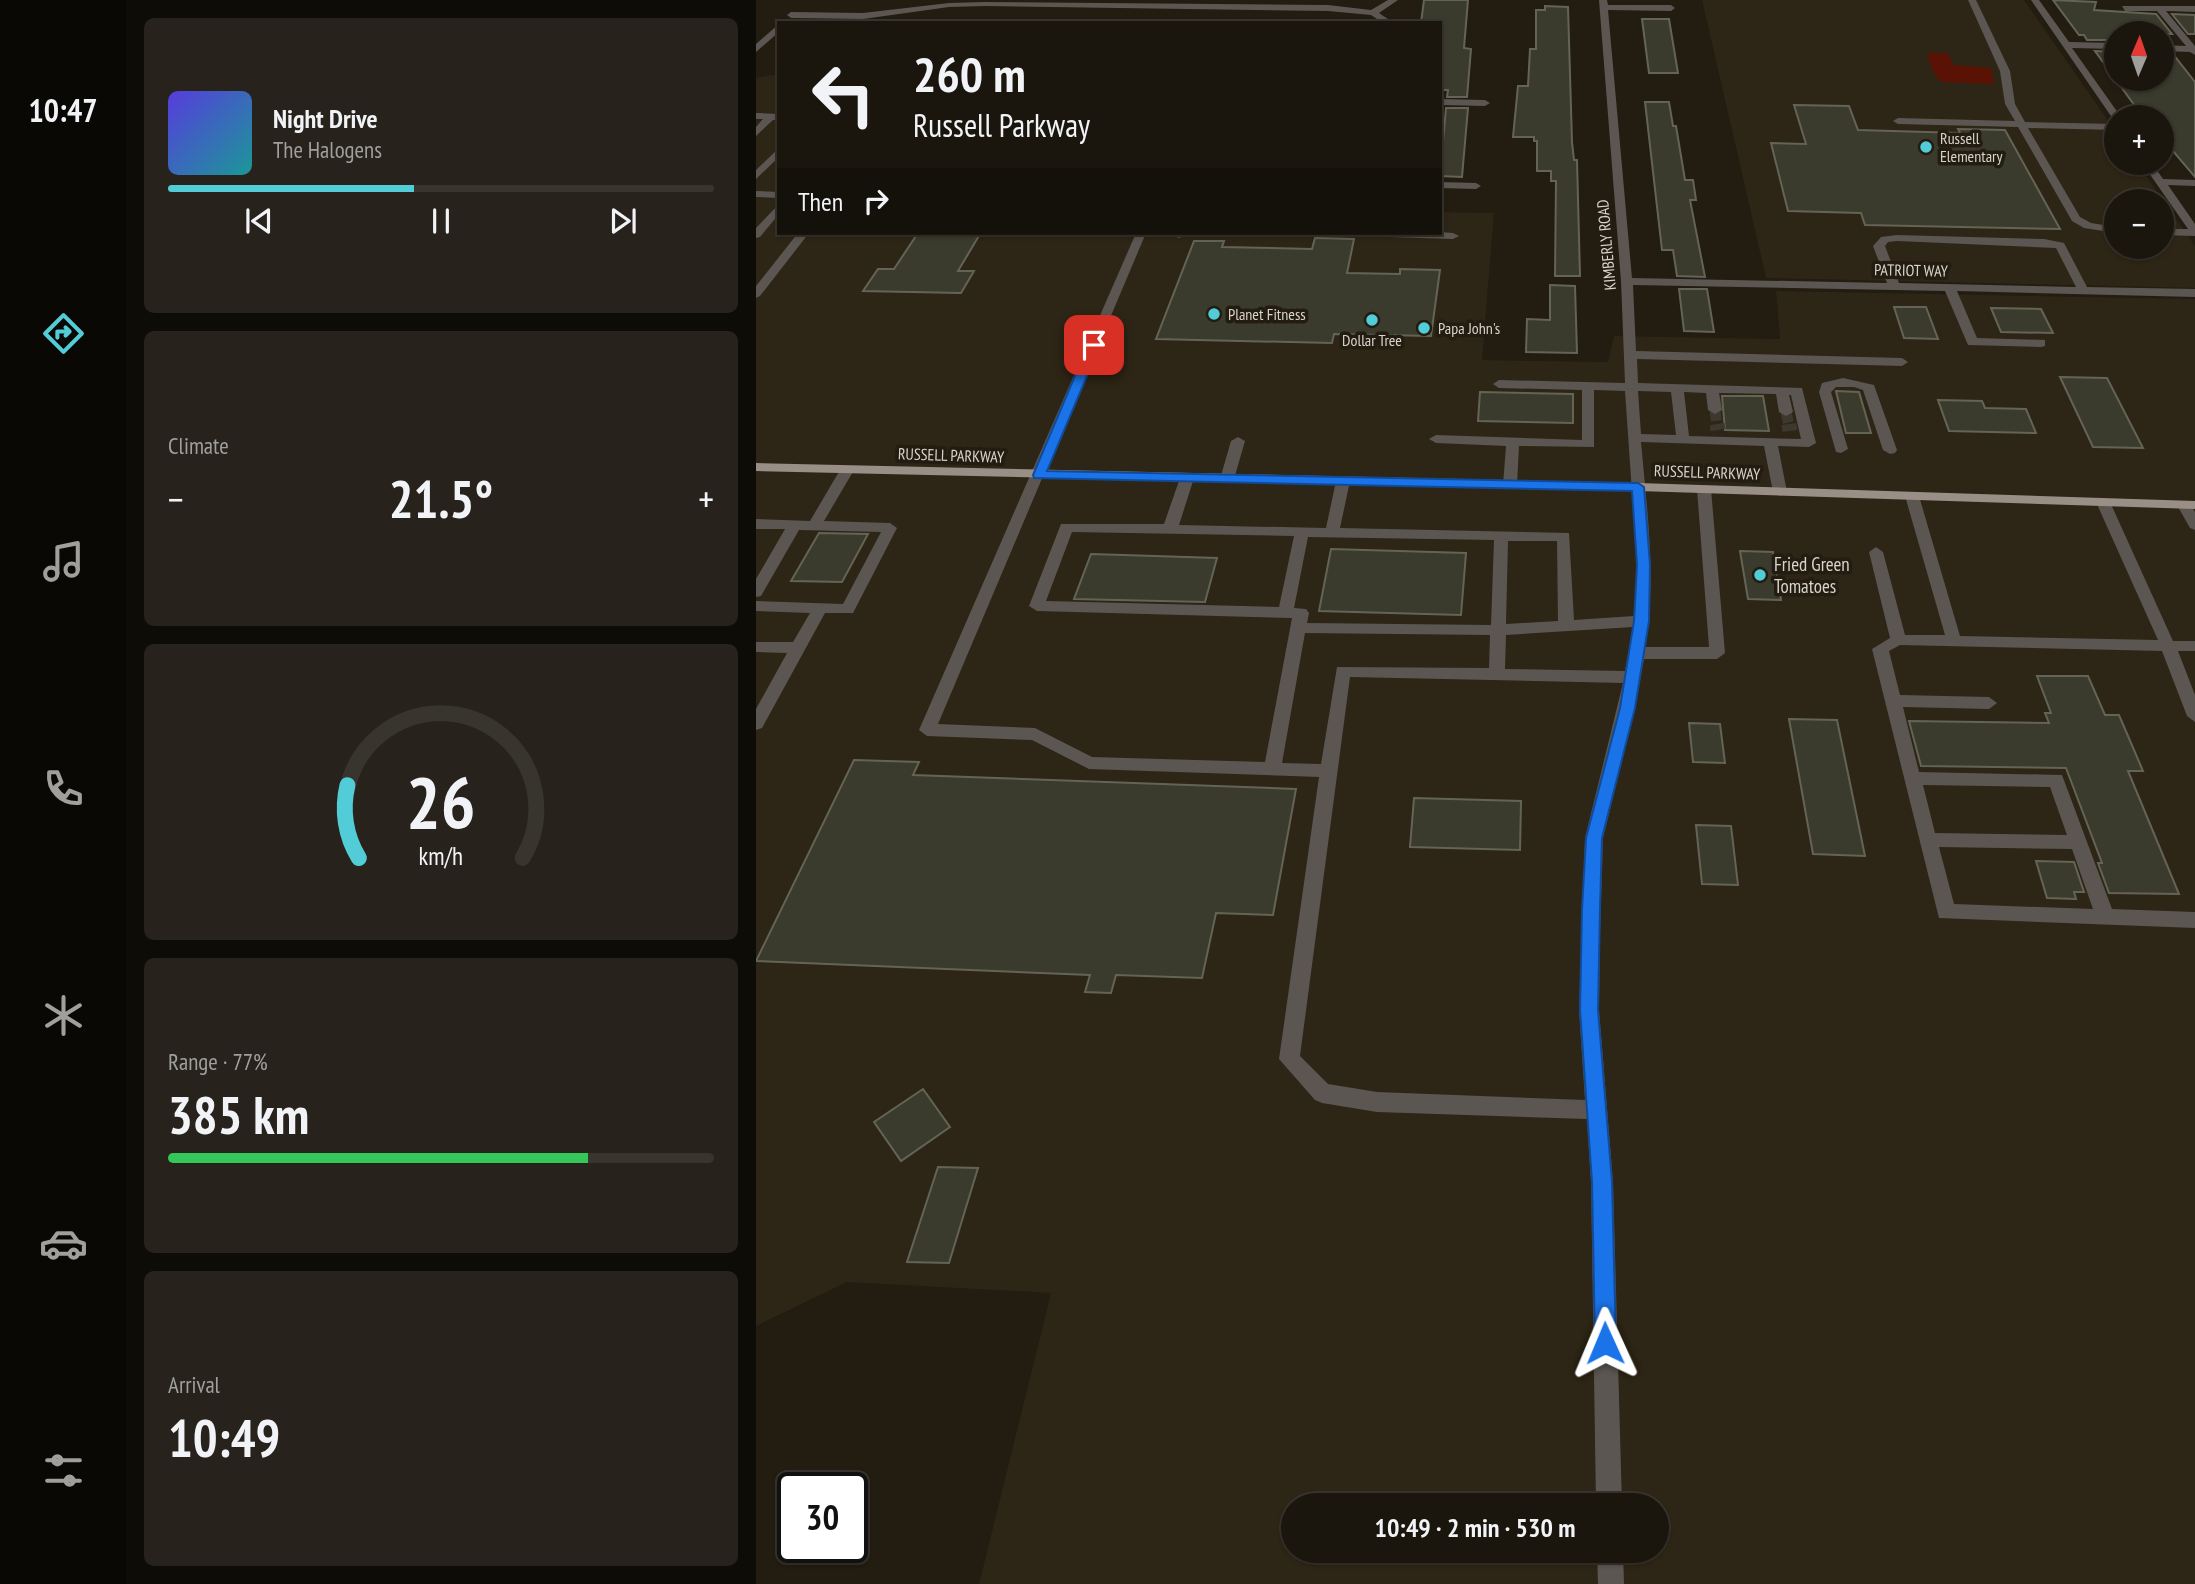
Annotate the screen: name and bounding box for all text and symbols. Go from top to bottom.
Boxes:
north arrow [2104,21,2174,91]
map controls [2104,21,2174,259]
text: 260 m [913,42,1026,106]
icon: left [798,49,889,140]
text: 10:47 [28,89,98,131]
text: Night Drive [273,102,378,135]
text: Russell Parkway [913,104,1090,146]
button: + [2104,105,2174,175]
place label: Russell Elementary [1940,128,2002,166]
text: The Halogens [273,135,382,164]
marker: Russell Elementary [1918,139,1934,155]
icon: right [857,182,895,220]
text: Then [798,185,843,218]
button: − [2104,189,2174,259]
street label: KIMBERLY ROAD [1592,199,1620,291]
icon: previous [240,202,278,240]
icon: pause [422,202,460,240]
icon: next [604,202,642,240]
street label: PATRIOT WAY [1874,259,1949,281]
place label: Planet Fitness [1228,304,1306,324]
marker: Planet Fitness [1206,306,1222,322]
icon: directions [39,309,88,358]
marker: Dollar Tree [1364,312,1380,328]
pin [1064,315,1124,375]
place label: Papa John's [1438,318,1500,338]
marker: Papa John's [1416,320,1432,336]
icon: arrive [1075,326,1113,364]
place label: Dollar Tree [1342,330,1402,350]
text: Climate [168,431,229,460]
street label: RUSSELL PARKWAY [898,443,1005,467]
street label: RUSSELL PARKWAY [1654,460,1761,484]
text: 21.5° [389,465,493,532]
text: − [168,474,184,523]
text: + [698,474,714,523]
icon: music [39,537,88,586]
place label: Fried Green Tomatoes [1774,552,1850,598]
marker: Fried Green Tomatoes [1752,567,1768,583]
text: 26 [406,754,476,848]
icon: phone [39,764,88,813]
text: km/h [419,840,463,872]
icon: climate [39,991,88,1040]
text: Range · 77% [168,1047,268,1076]
text: 385 km [168,1081,309,1148]
icon: car [39,1219,88,1268]
position arrow [1568,1306,1642,1380]
text: Arrival [168,1370,220,1399]
text: 10:49 [168,1404,280,1471]
icon: filters [39,1446,88,1495]
speed limit sign: 30 [777,1472,868,1563]
text: 10:49 · 2 min · 530 m [1375,1511,1575,1544]

